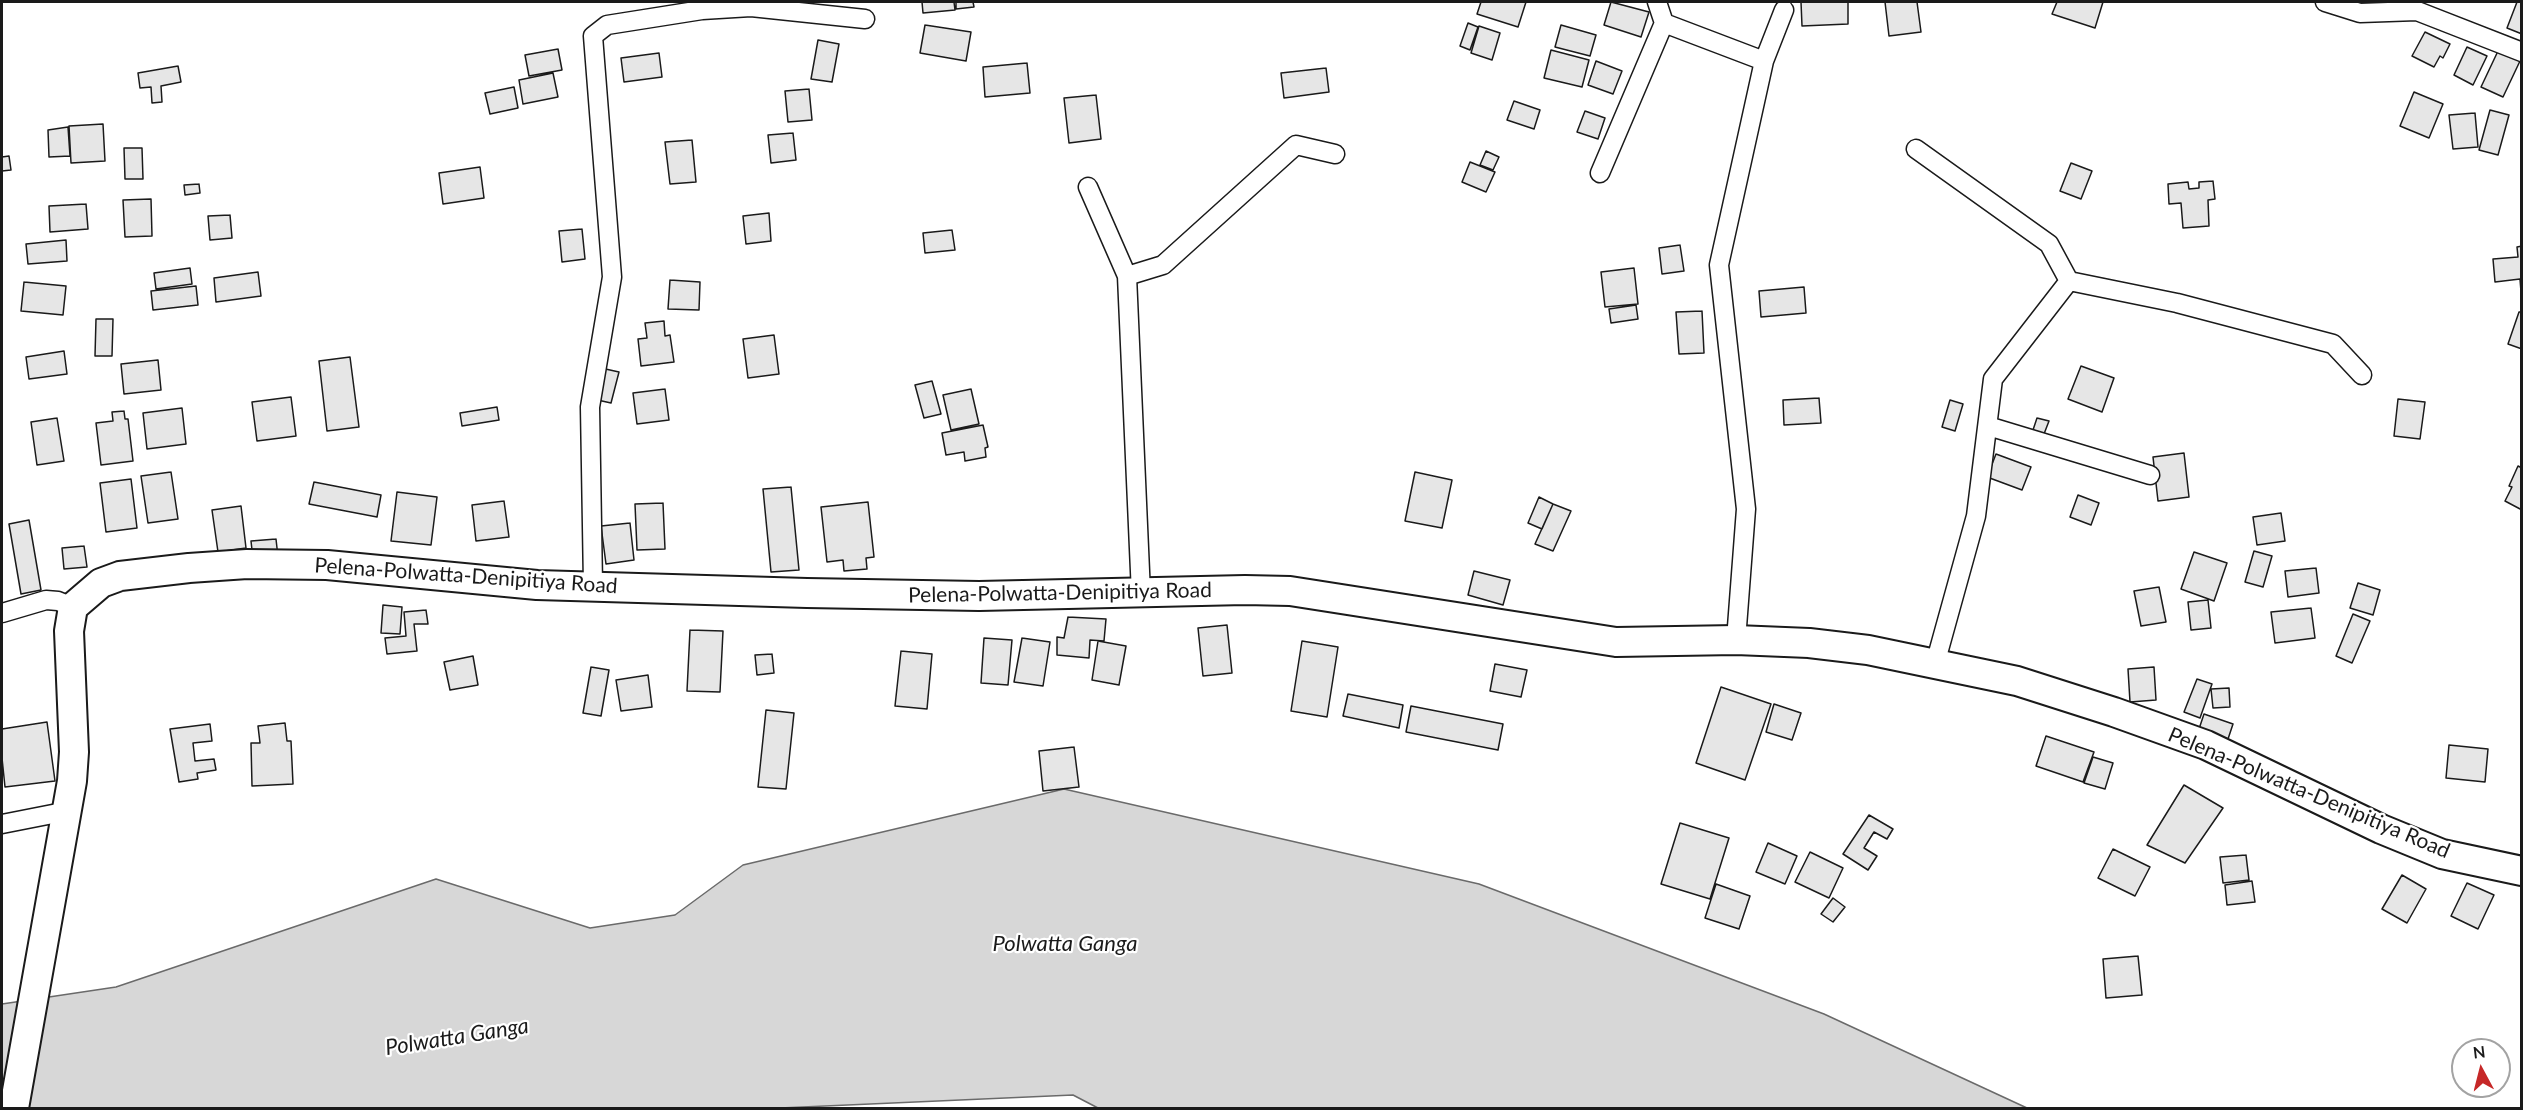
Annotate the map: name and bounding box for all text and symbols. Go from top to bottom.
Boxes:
street label: Pelena-Polwatta-Denipitiya Road [314,553,618,599]
street label: Pelena-Polwatta-Denipitiya Road [908,578,1212,608]
street label: Pelena-Polwatta-Denipitiya Road [2164,722,2454,864]
water label: Polwatta Ganga [993,931,1137,957]
water label: Polwatta Ganga [383,1013,531,1061]
north arrow [2451,1038,2511,1098]
text: N [2472,1041,2486,1062]

